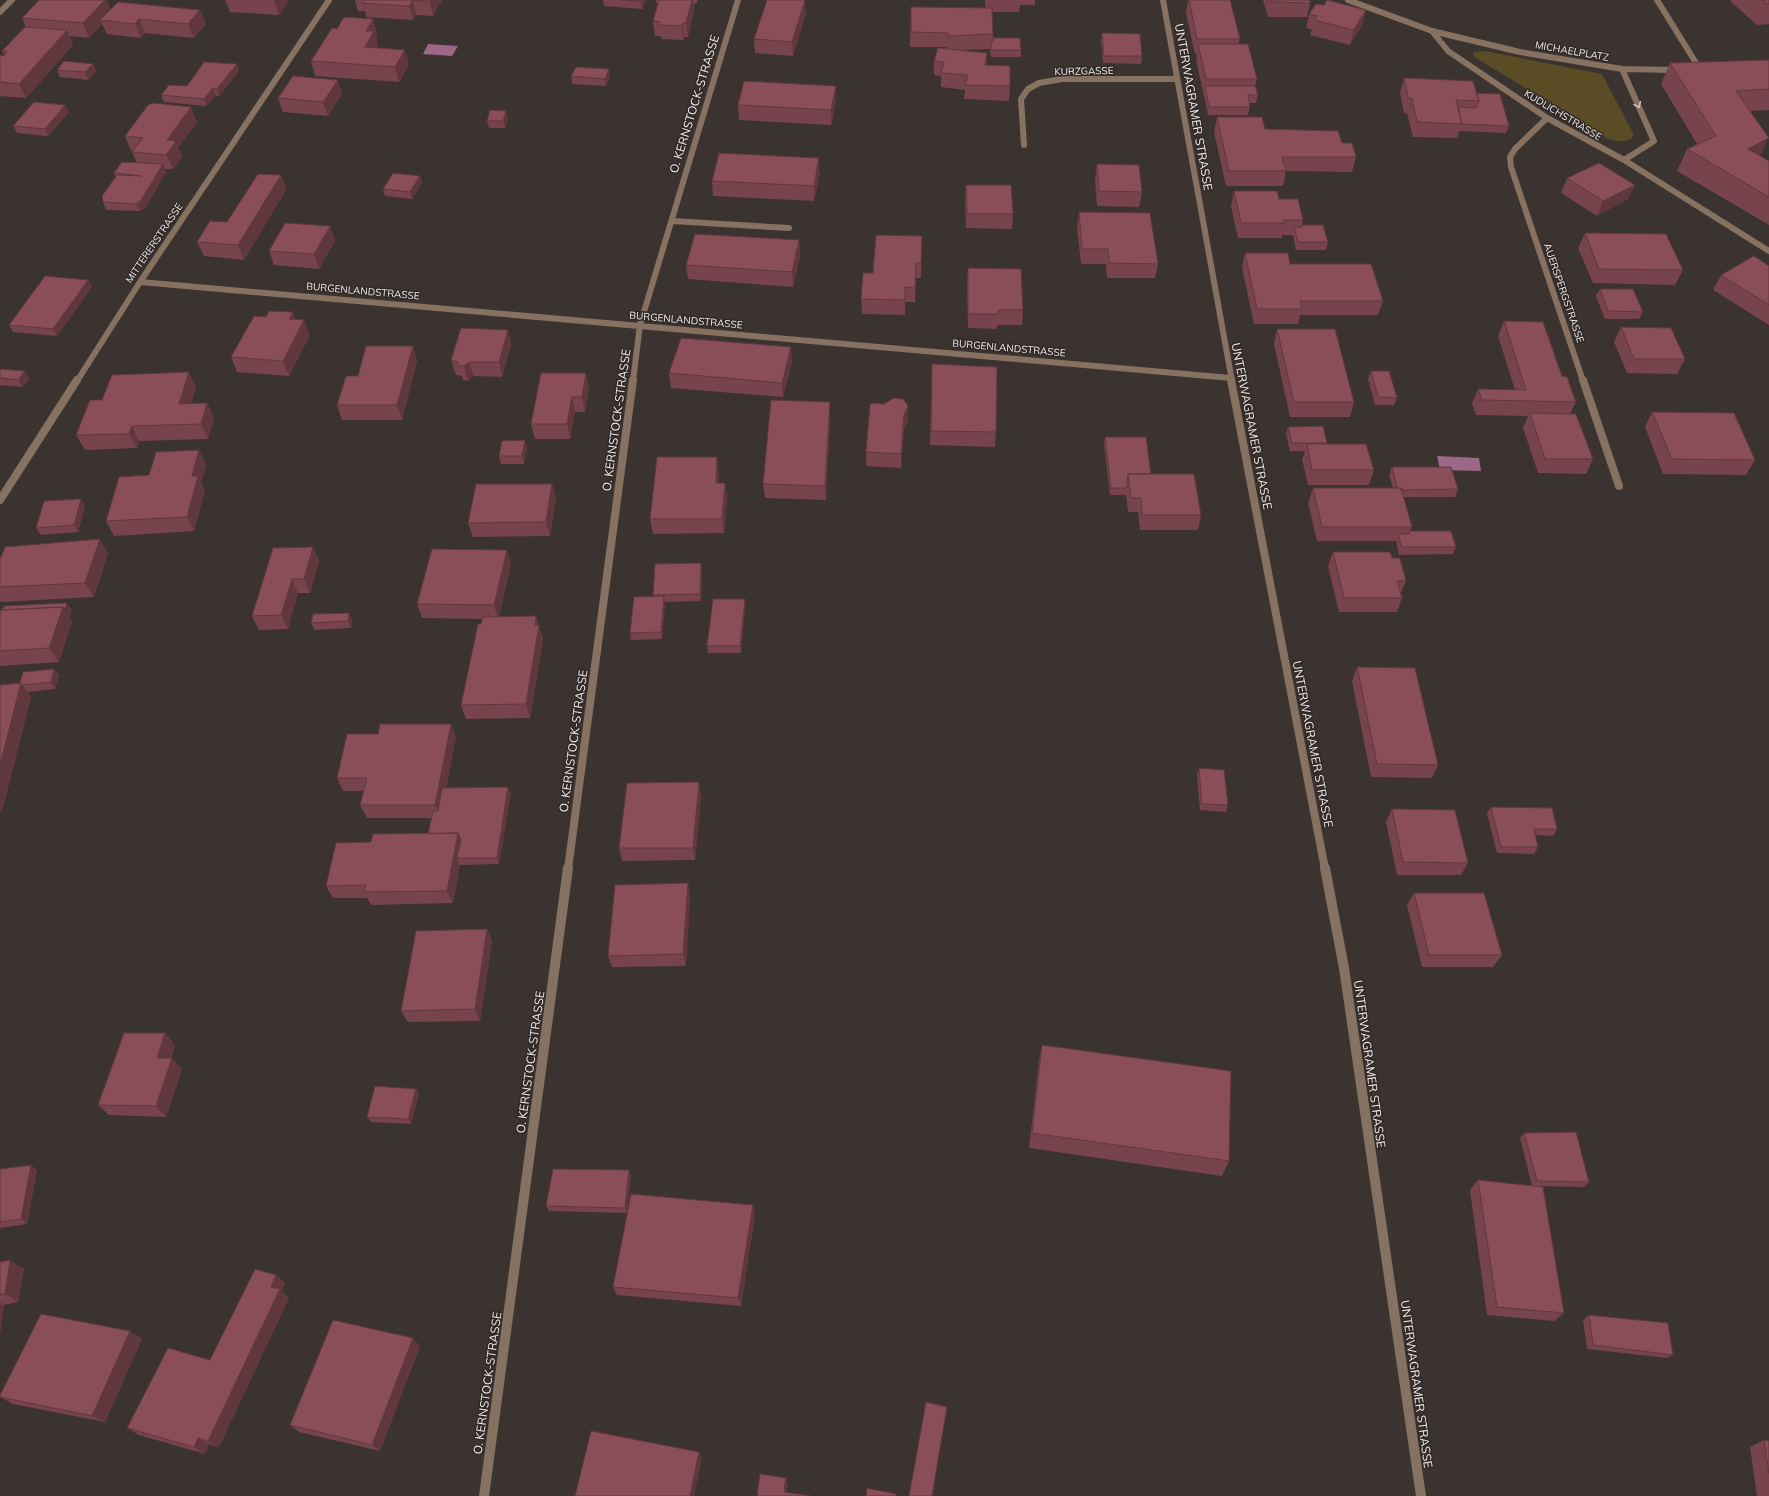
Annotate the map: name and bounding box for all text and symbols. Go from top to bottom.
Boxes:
street label: UNTERWAGRAMER STRASSE [1172,22,1216,192]
street label: O. KERNSTOCK-STRASSE [666,33,722,175]
street label: MICHAELPLATZ [1534,38,1610,64]
street label: KURZGASSE [1054,64,1114,78]
street label: KUDLICHSTRASSE [1522,87,1604,143]
one-way arrow [1633,101,1641,108]
street label: MITTERERSTRASSE [122,201,186,285]
street label: AUERSPERGSTRASSE [1541,241,1587,345]
street label: BURGENLANDSTRASSE [306,280,420,302]
street label: BURGENLANDSTRASSE [629,309,743,331]
street label: BURGENLANDSTRASSE [952,337,1066,359]
street label: UNTERWAGRAMER STRASSE [1228,341,1276,511]
street label: O. KERNSTOCK-STRASSE [599,348,633,492]
street label: UNTERWAGRAMER STRASSE [1289,659,1337,829]
street label: O. KERNSTOCK-STRASSE [556,669,590,813]
street label: UNTERWAGRAMER STRASSE [1351,979,1389,1149]
street label: O. KERNSTOCK-STRASSE [513,990,547,1134]
street label: UNTERWAGRAMER STRASSE [1398,1299,1436,1469]
street label: O. KERNSTOCK-STRASSE [470,1311,504,1455]

